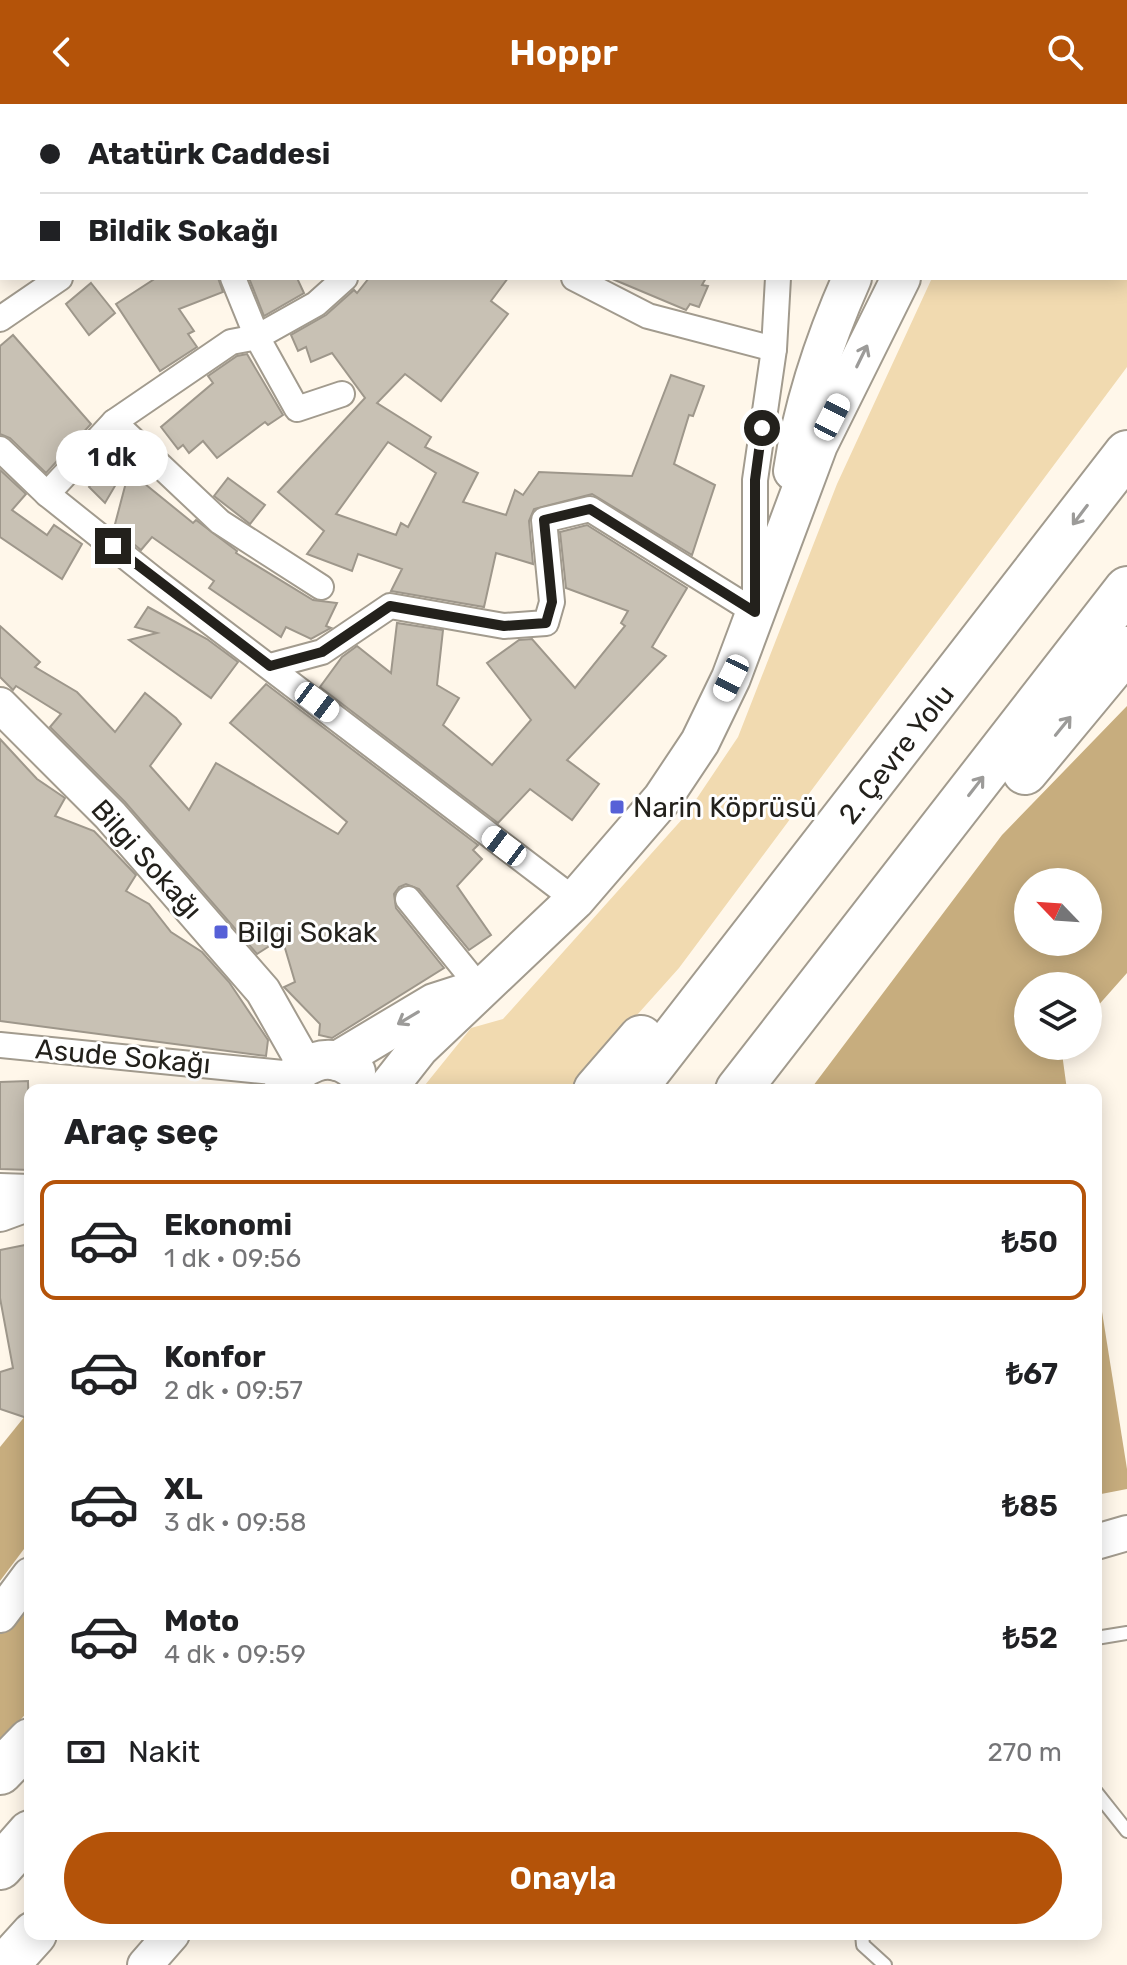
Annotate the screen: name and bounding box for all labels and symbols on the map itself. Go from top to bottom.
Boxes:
one-way arrow [855,344,871,368]
car [810,390,854,444]
route start [744,410,780,446]
callout: 1 dk [57,430,169,486]
one-way arrow [1071,504,1088,526]
route end [95,528,131,564]
car [710,651,752,705]
car [291,678,343,726]
street label: 2. Çevre Yolu [832,678,961,830]
one-way arrow [1053,715,1071,736]
one-way arrow [967,776,984,797]
place label: Narin Köprüsü [633,791,817,824]
street label: Bilgi Sokağı [84,793,209,926]
marker: Narin Köprüsü [608,798,626,816]
car [478,822,530,870]
north arrow [1014,868,1102,956]
place label: Bilgi Sokak [237,916,378,949]
marker: Bilgi Sokak [212,923,230,941]
one-way arrow [397,1010,420,1026]
street label: Asude Sokağı [34,1032,212,1081]

